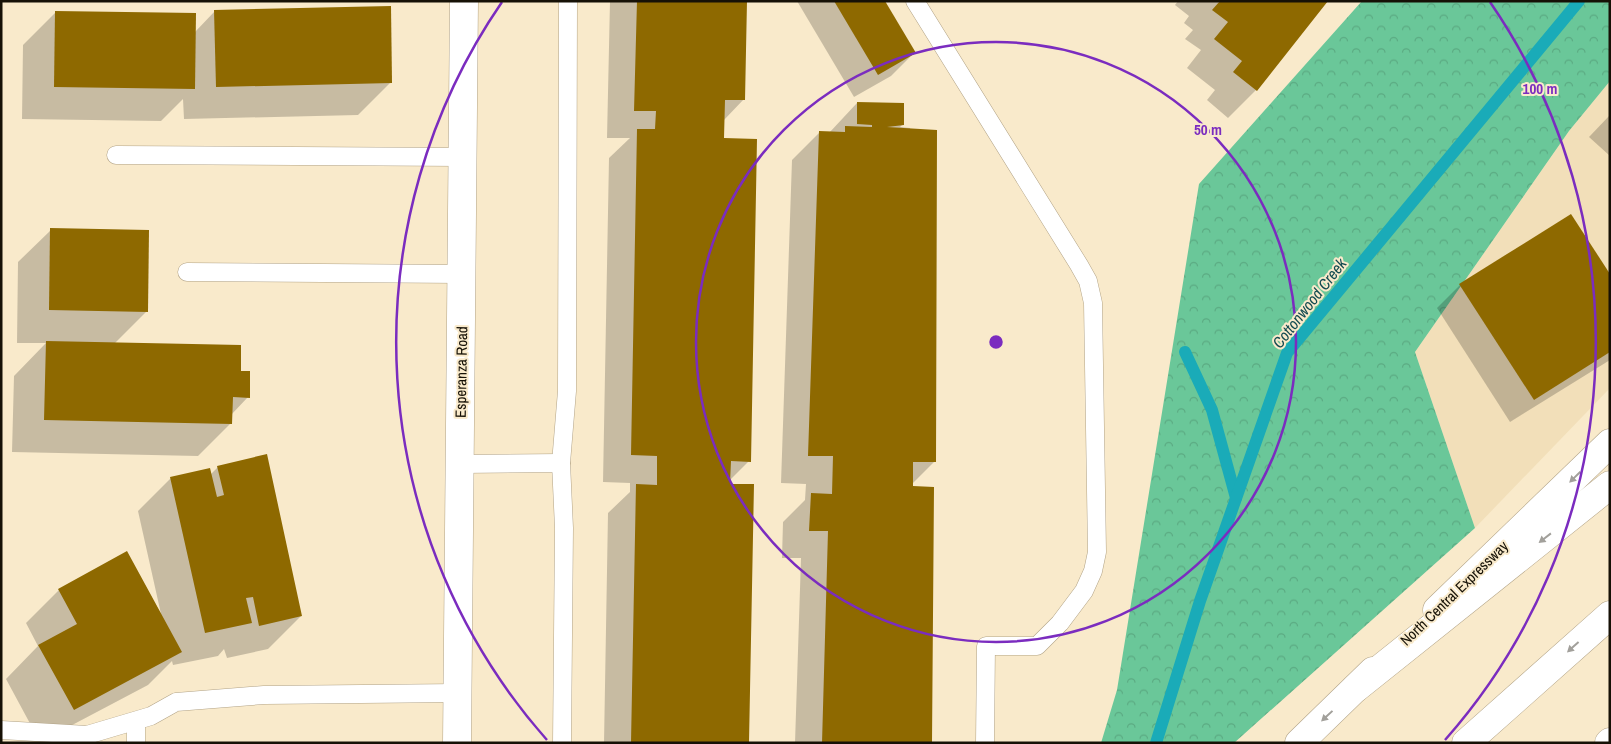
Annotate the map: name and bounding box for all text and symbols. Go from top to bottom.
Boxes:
text: 100 m [1523,78,1557,99]
text: 50 m [1194,119,1222,140]
water label: Cottonwood Creek [1267,253,1351,353]
street label: Esperanza Road [450,326,472,418]
centre of rings [987,333,1005,351]
one-way arrow [1569,471,1581,483]
one-way arrow [1539,533,1552,544]
street label: North Central Expressway [1395,535,1513,650]
one-way arrow [1568,641,1580,653]
one-way arrow [1321,710,1333,722]

